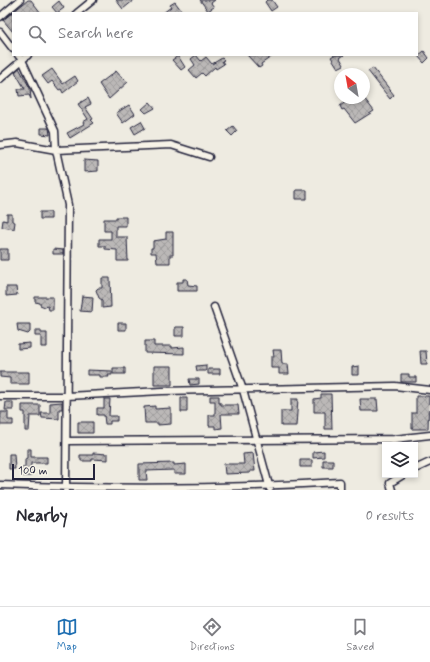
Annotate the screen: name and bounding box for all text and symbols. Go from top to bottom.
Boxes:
search box [12,12,418,56]
icon: search [26,23,48,45]
text: Search here [58,24,134,44]
north arrow [334,68,370,104]
map controls [382,442,418,478]
button: layers [382,442,418,478]
scale bar [12,462,95,481]
text: 100 m [18,464,48,478]
text: Nearby [16,505,68,527]
text: 0 results [366,508,414,525]
tab: Map [56,616,78,654]
tab: Directions [189,616,235,654]
tab: Saved [346,616,374,654]

